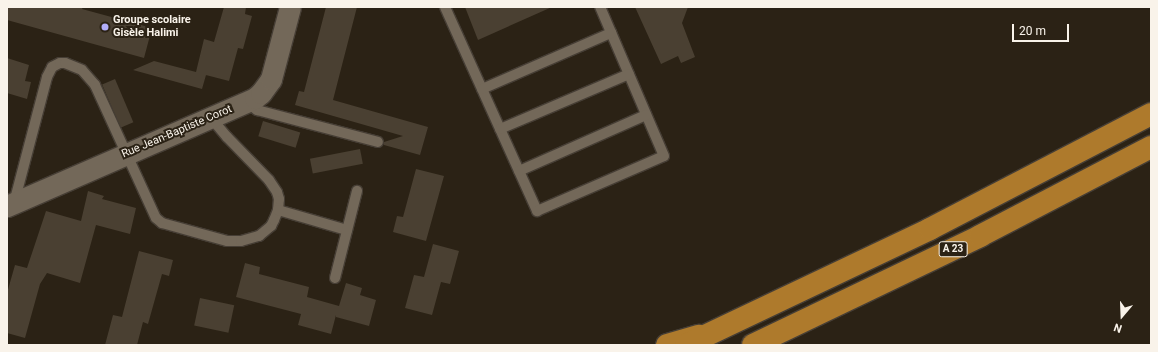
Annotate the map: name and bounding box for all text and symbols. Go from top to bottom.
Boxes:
place label: Groupe scolaire Gisèle Halimi [113,14,191,40]
scale bar [1014,16,1071,42]
marker: Groupe scolaire Gisèle Halimi [100,22,110,32]
text: 20 m [1019,24,1046,38]
street label: Rue Jean-Baptiste Corot [120,103,234,161]
road number: A 23 [938,241,968,257]
north arrow [1102,296,1142,336]
text: N [1112,320,1124,335]

